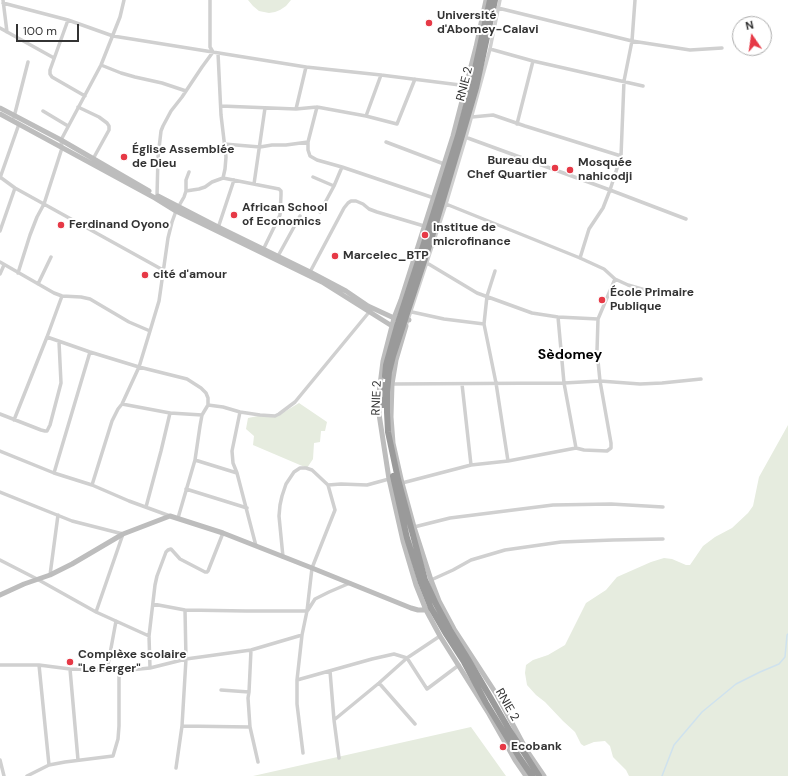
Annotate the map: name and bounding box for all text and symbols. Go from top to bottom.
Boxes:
place label: Université d'Abomey-Calavi [437,9,539,37]
scale bar [18,16,81,42]
north arrow [732,16,772,56]
marker: Université d'Abomey-Calavi [424,18,434,28]
text: N [744,18,755,33]
text: 100 m [23,23,57,39]
street label: RNIE 2 [454,65,476,103]
place label: Église Assemblée de Dieu [132,143,234,171]
marker: Église Assemblée de Dieu [119,152,129,162]
place label: Bureau du Chef Quartier [467,154,547,182]
place label: Mosquée nahicodji [578,156,632,184]
marker: Bureau du Chef Quartier [550,163,560,173]
marker: Mosquée nahicodji [565,165,575,175]
place label: African School of Economics [242,201,327,229]
marker: African School of Economics [229,210,239,220]
place label: Ferdinand Oyono [69,218,169,232]
marker: Ferdinand Oyono [56,220,66,230]
place label: institue de microfinance [433,221,511,249]
marker: institue de microfinance [420,230,430,240]
place label: Marcelec_BTP [343,249,429,263]
marker: Marcelec_BTP [330,251,340,261]
place label: cité d'amour [153,268,227,282]
marker: cité d'amour [140,270,150,280]
place label: École Primaire Publique [610,286,694,314]
marker: École Primaire Publique [597,295,607,305]
district label: Sèdomey [538,347,602,363]
street label: RNIE 2 [369,380,385,416]
place label: Complèxe scolaire "Le Ferger" [78,648,186,676]
marker: Complèxe scolaire "Le Ferger" [65,657,75,667]
street label: RNIE 2 [492,686,522,724]
place label: Ecobank [511,740,562,754]
marker: Ecobank [498,742,508,752]

